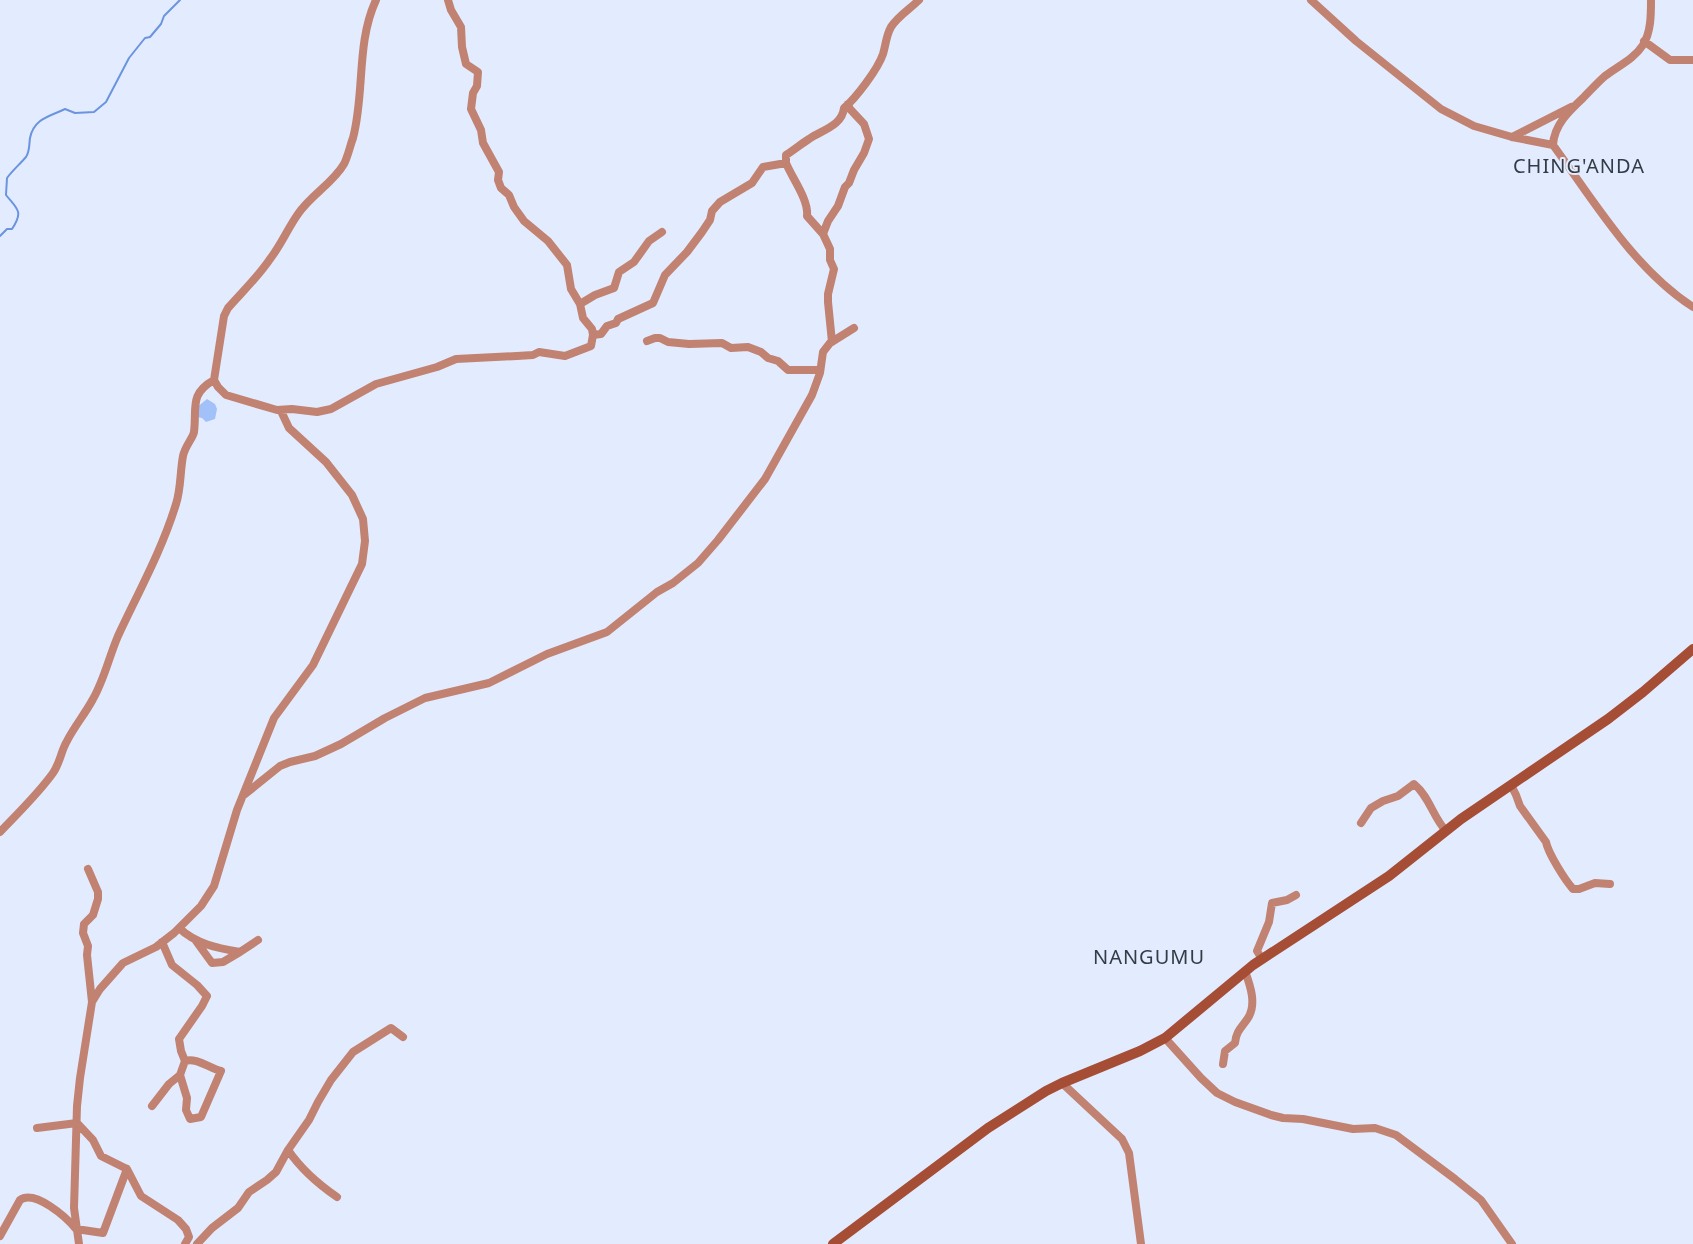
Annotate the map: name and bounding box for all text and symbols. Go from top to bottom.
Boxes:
district label: CHING'ANDA [1513,152,1645,179]
district label: NANGUMU [1093,943,1205,970]

